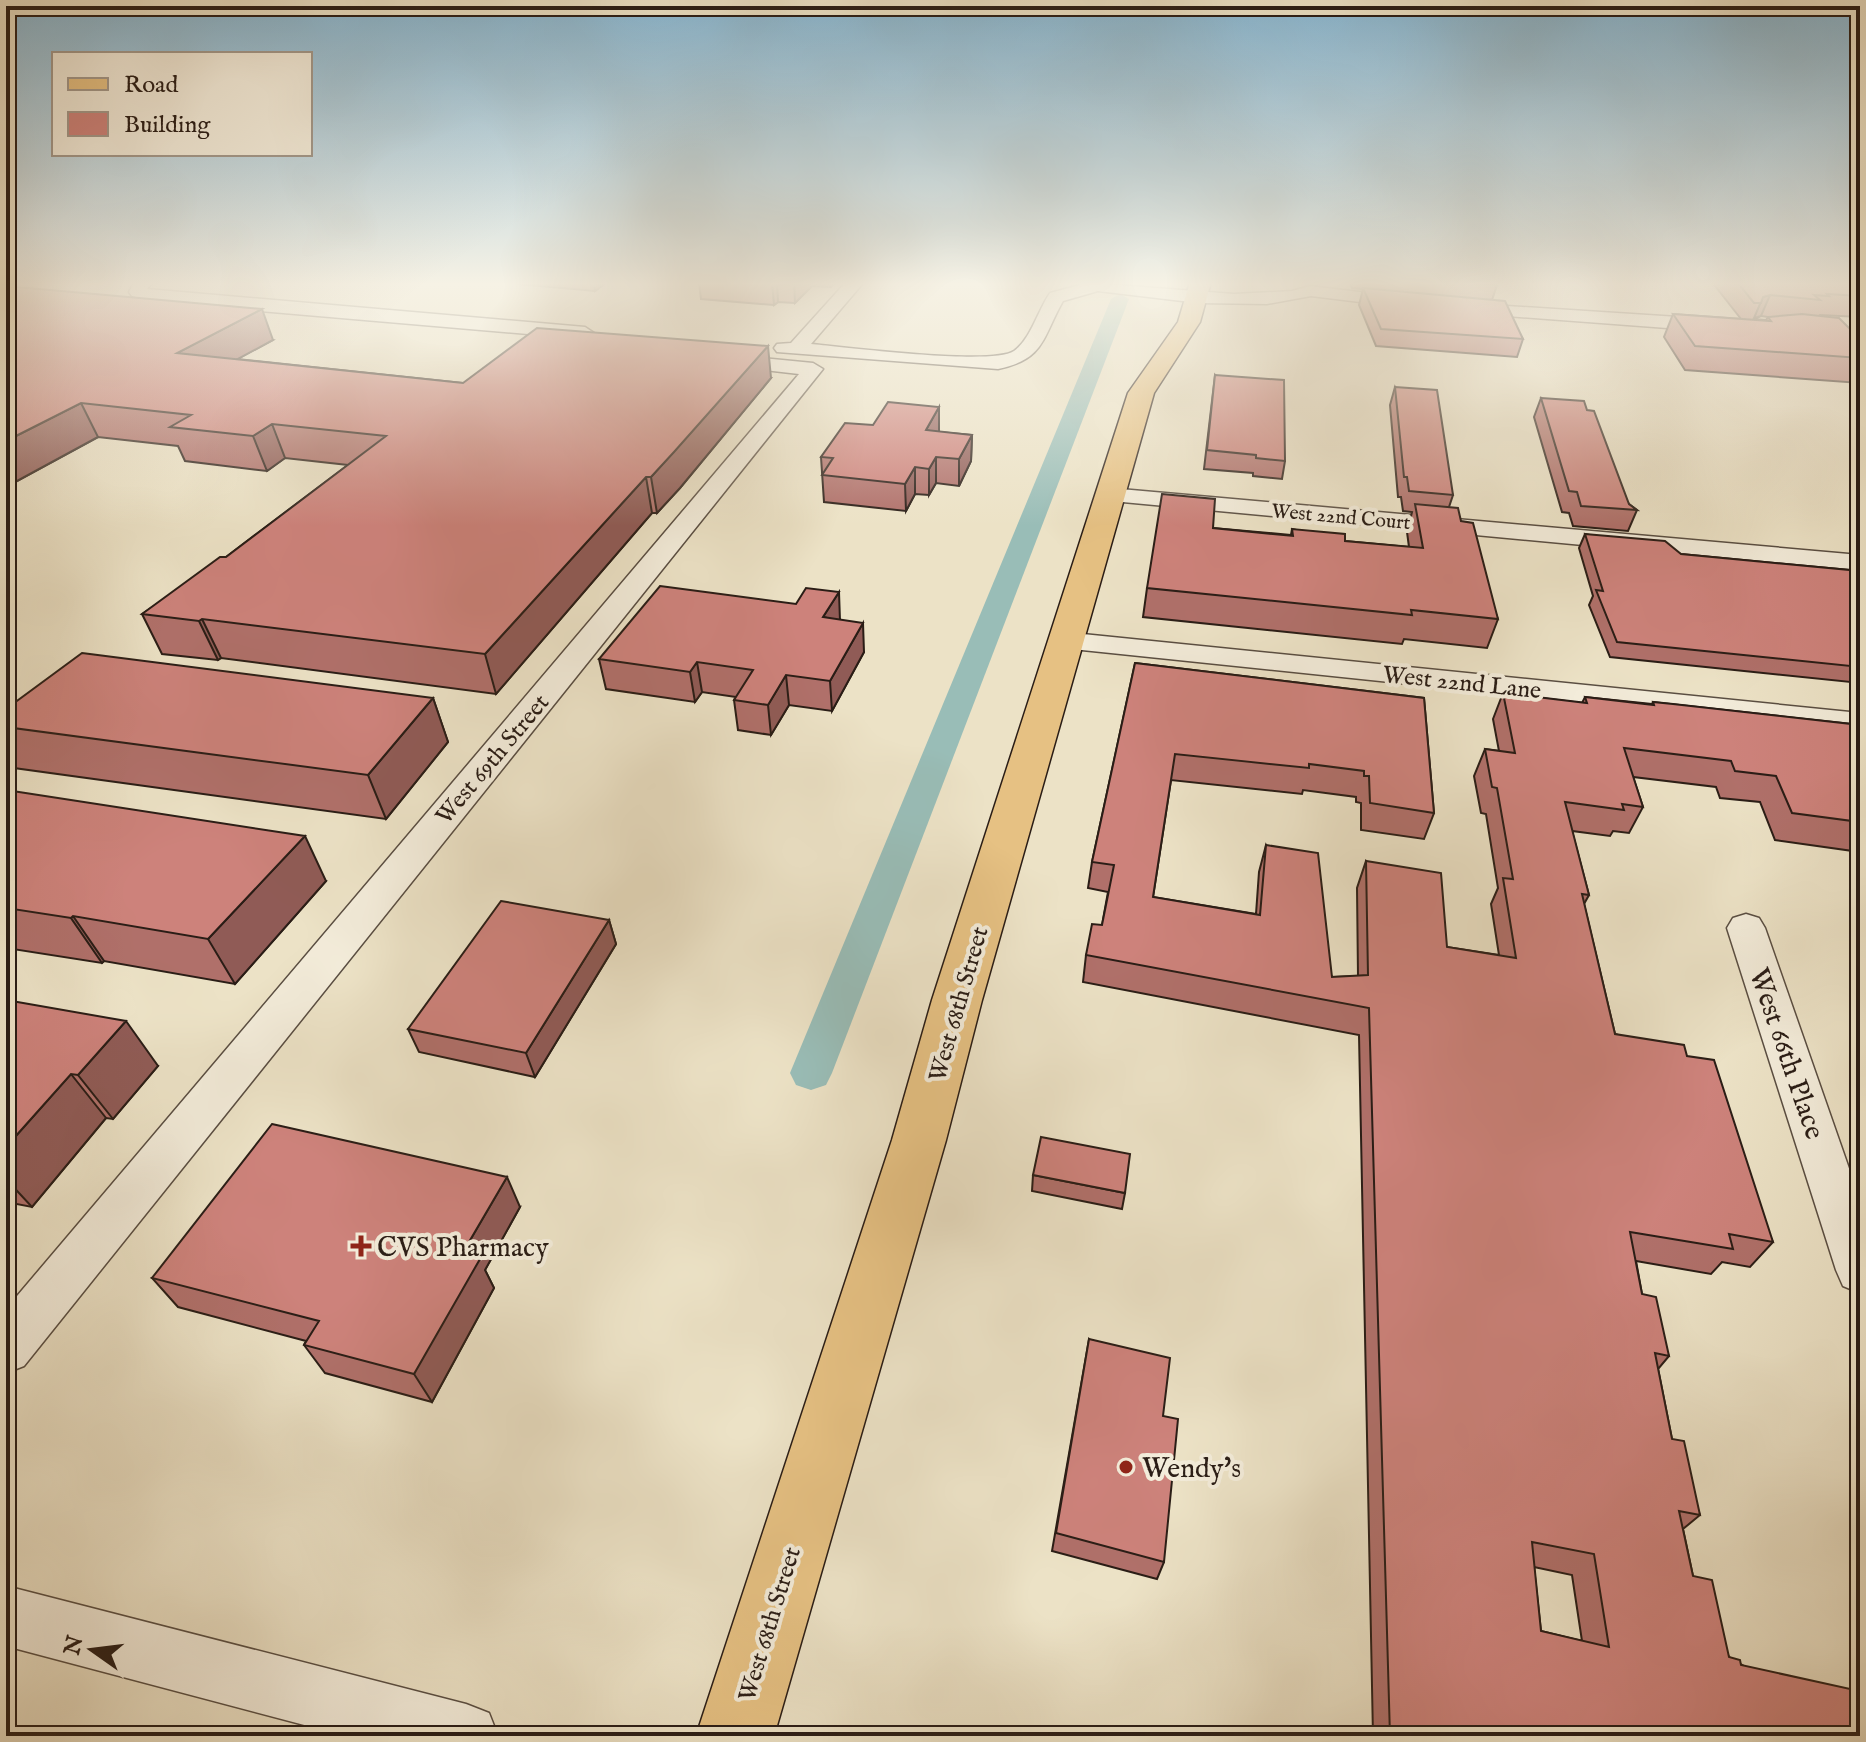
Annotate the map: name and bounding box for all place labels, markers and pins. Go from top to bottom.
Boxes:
place label: CVS Pharmacy [377,1231,549,1266]
marker: CVS Pharmacy [352,1237,370,1255]
place label: Wendy's [1142,1452,1241,1487]
marker: Wendy's [1117,1458,1135,1476]

